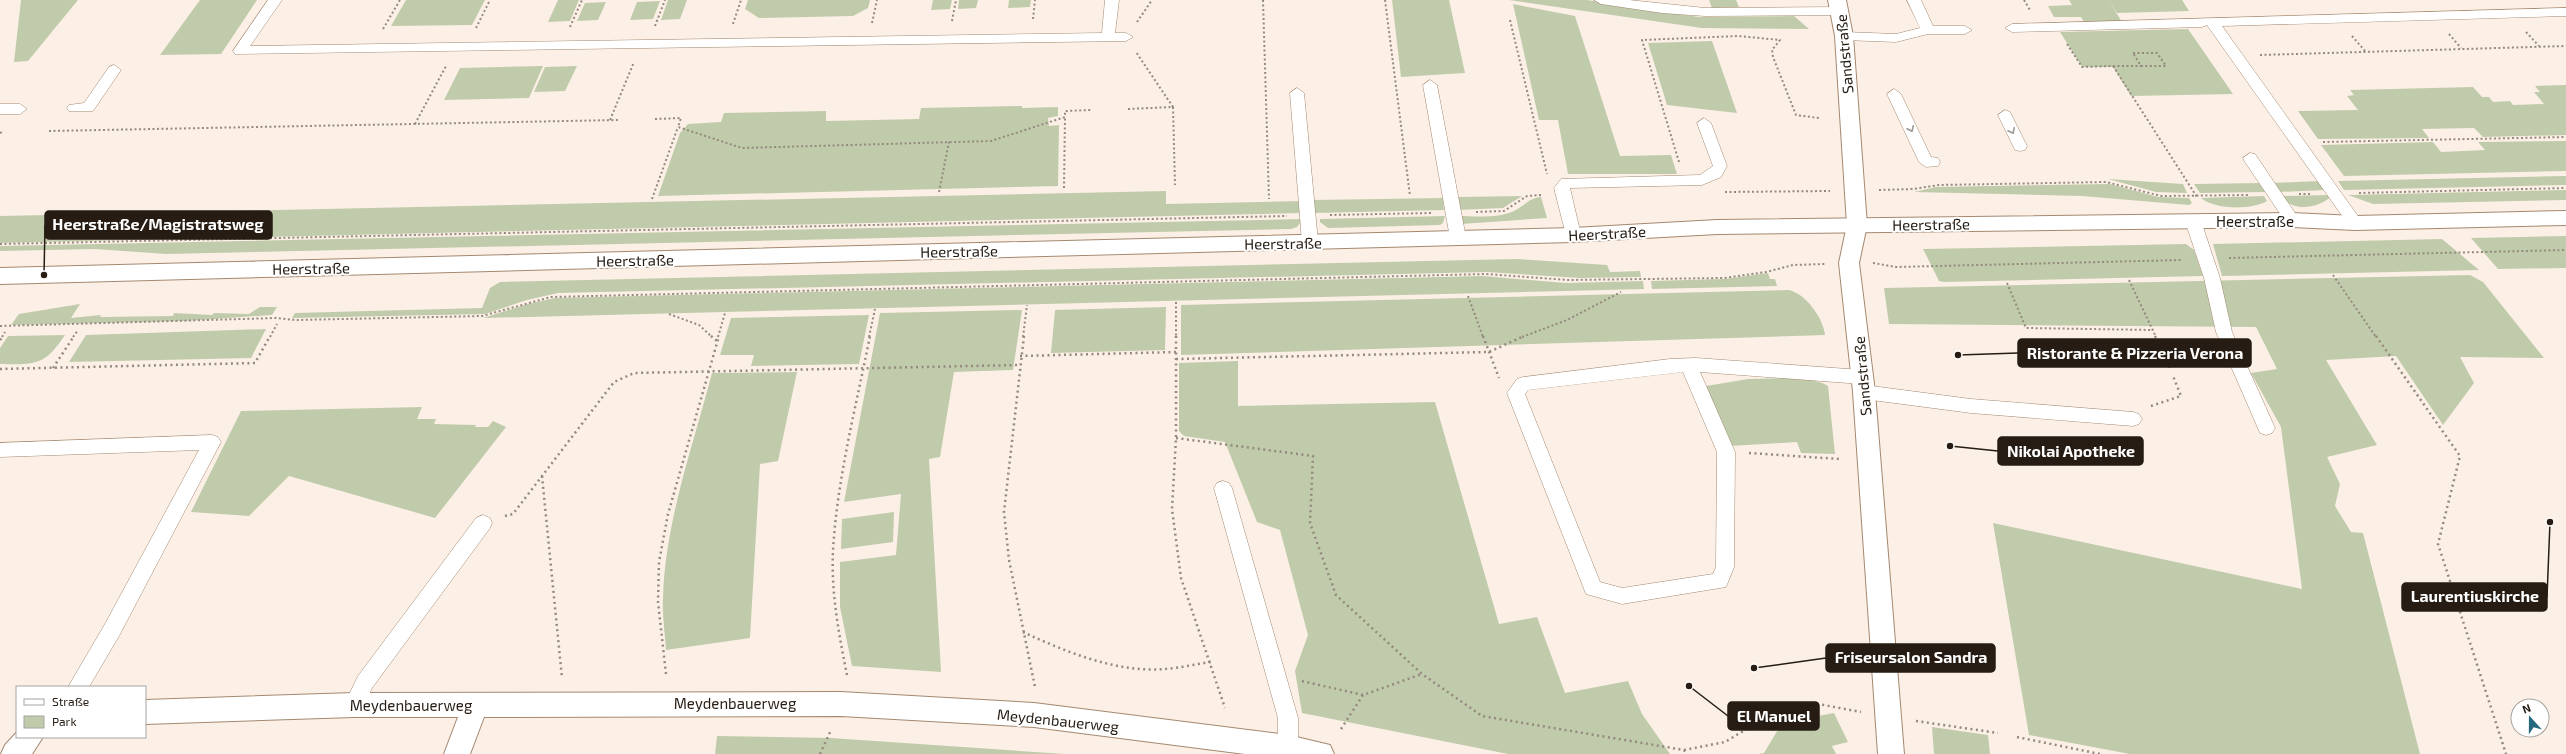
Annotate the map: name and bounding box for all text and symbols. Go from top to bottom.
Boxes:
street label: Sandstraße [1832,14,1856,94]
one-way arrow [1906,125,1914,133]
one-way arrow [2008,126,2015,134]
callout: Heerstraße/Magistratsweg [45,211,272,239]
street label: Heerstraße [2216,212,2294,230]
text: Heerstraße/Magistratsweg [52,214,264,233]
street label: Heerstraße [1892,214,1970,234]
street label: Heerstraße [1568,222,1646,244]
street label: Heerstraße [1244,233,1322,253]
street label: Heerstraße [920,241,998,261]
street label: Heerstraße [596,250,674,270]
street label: Heerstraße [272,258,350,278]
street label: Sandstraße [1850,336,1874,416]
callout: Ristorante & Pizzeria Verona [2018,339,2251,367]
text: Ristorante & Pizzeria Verona [2027,343,2243,362]
callout: Nikolai Apotheke [1998,437,2143,465]
text: Nikolai Apotheke [2007,441,2135,460]
callout: Laurentiuskirche [2402,583,2547,611]
text: Laurentiuskirche [2411,586,2539,605]
callout: Friseursalon Sandra [1826,644,1995,672]
text: Friseursalon Sandra [1835,647,1987,666]
legend [16,686,146,738]
text: Straße [52,694,89,708]
street label: Meydenbauerweg [674,694,797,712]
street label: Meydenbauerweg [350,696,473,714]
north arrow [2510,698,2550,738]
text: N [2520,701,2532,716]
callout: El Manuel [1728,702,1819,730]
street label: Meydenbauerweg [996,705,1120,735]
text: El Manuel [1737,706,1812,725]
text: Park [52,714,77,728]

